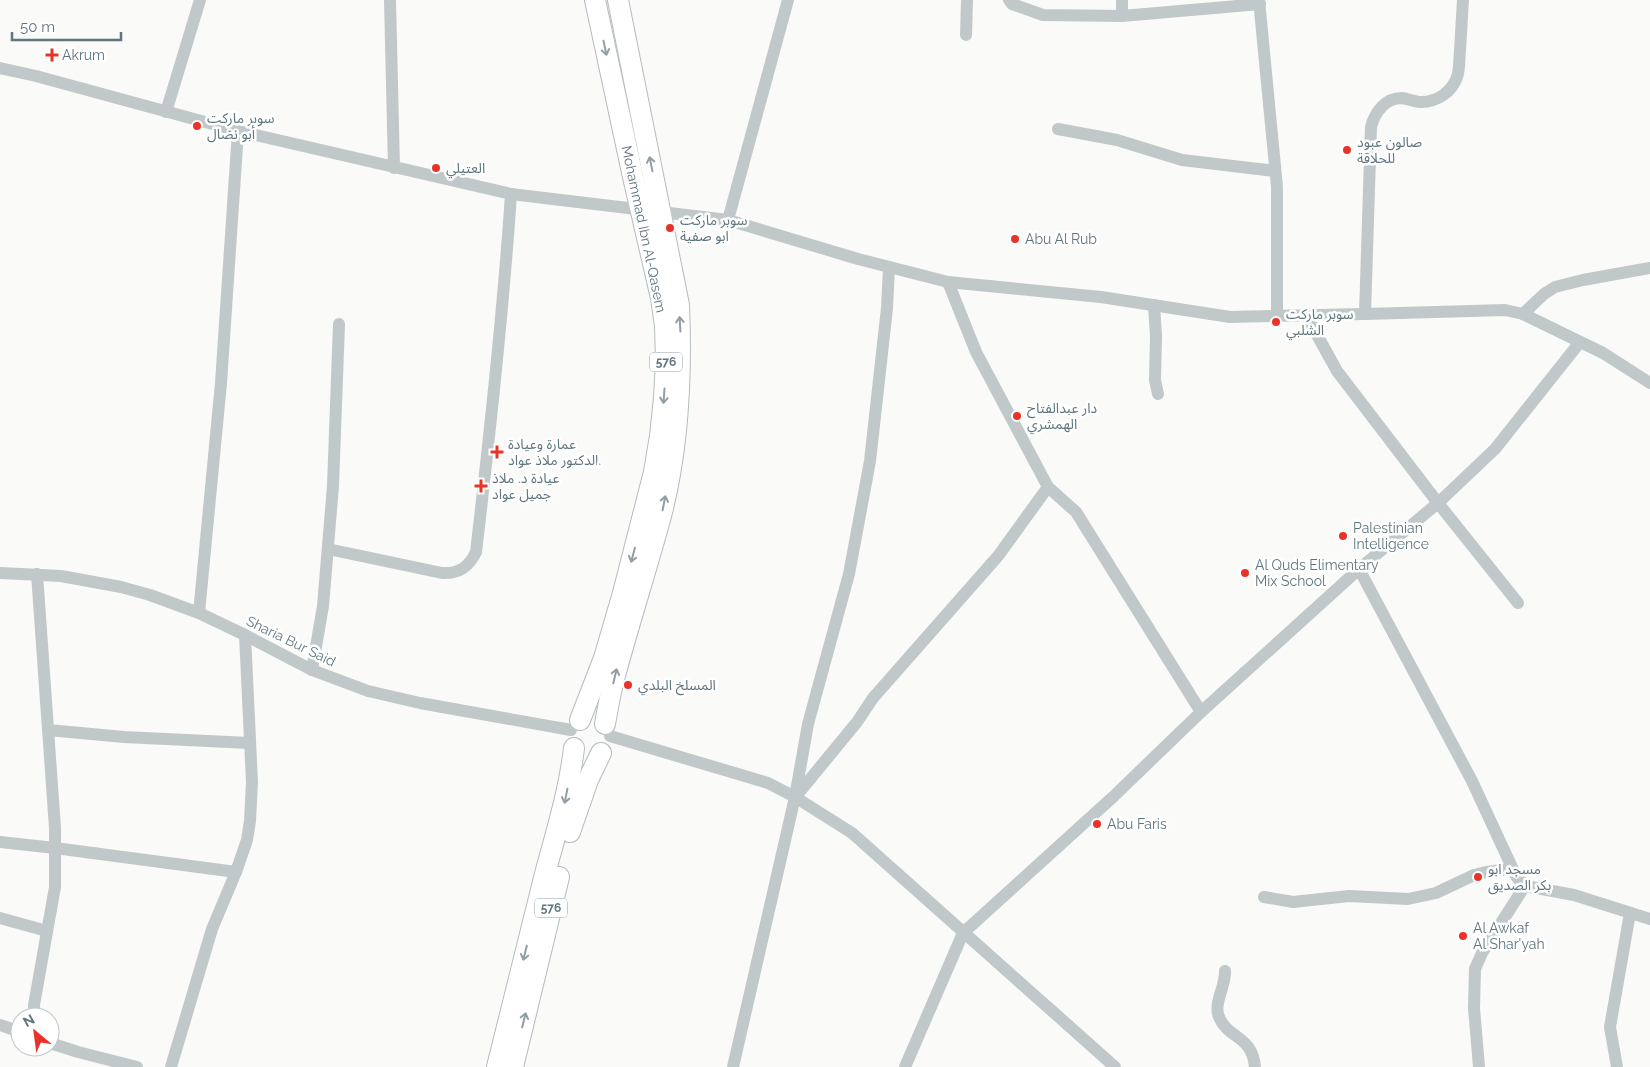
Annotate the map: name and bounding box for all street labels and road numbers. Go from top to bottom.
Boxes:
street label: Mohammad Ibn Al-Qasem [618,144,670,314]
road number: 576 [650,352,682,372]
street label: Sharia Bur Said [244,613,338,669]
road number: 576 [535,898,567,918]

